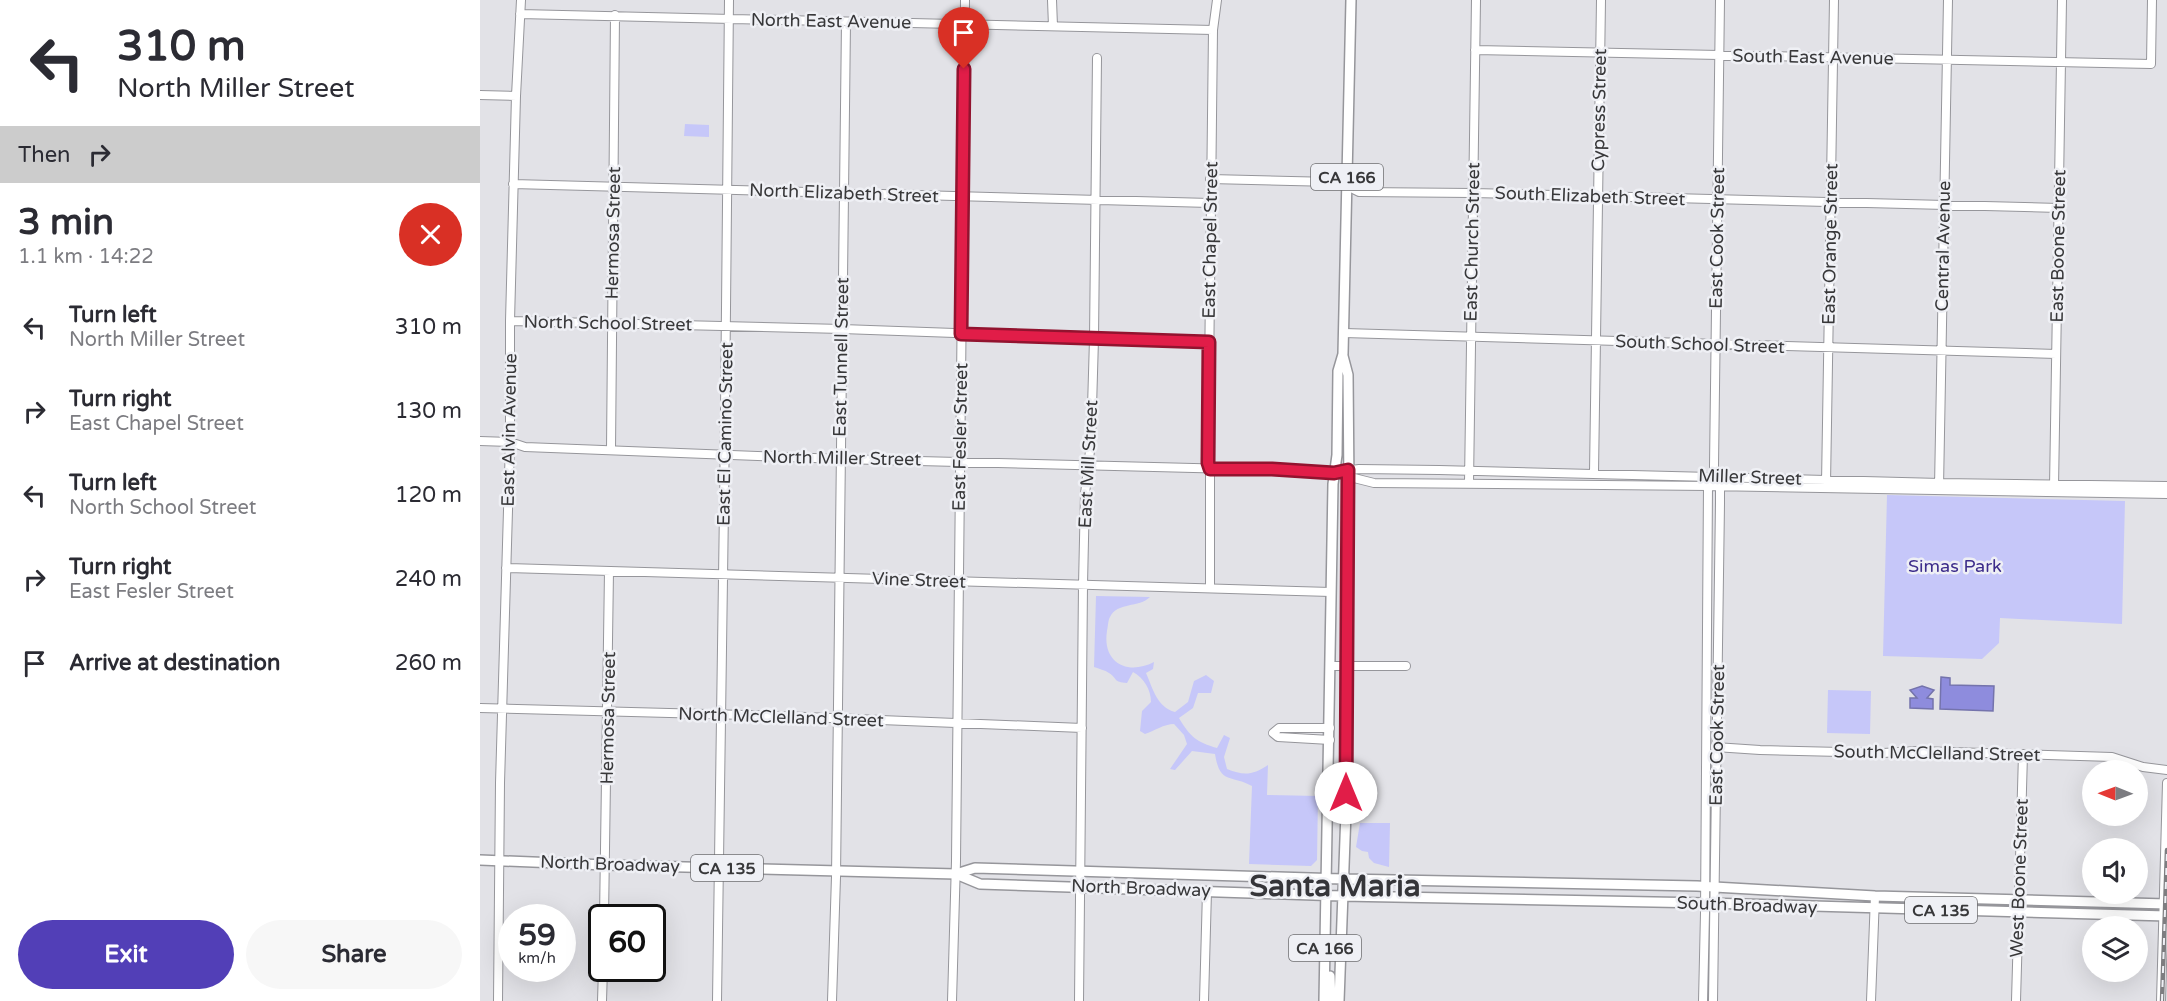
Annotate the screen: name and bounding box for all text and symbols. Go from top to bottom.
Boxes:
pin [938,7,989,69]
street label: North East Avenue [751,9,911,33]
icon: arrive [947,16,980,49]
text: 310 m [117,21,246,72]
icon: left [18,24,96,102]
street label: South East Avenue [1732,45,1894,69]
street label: Cypress Street [1587,48,1611,172]
text: North Miller Street [117,72,355,105]
icon: right [83,138,116,171]
text: Then [18,142,71,168]
street label: East Chapel Street [1198,161,1222,319]
street label: East Church Street [1460,162,1484,322]
street label: East Orange Street [1818,163,1842,325]
road number: CA 166 [1311,164,1383,190]
street label: Hermosa Street [601,166,625,300]
street label: East Cook Street [1705,167,1729,309]
street label: East Boone Street [2046,169,2070,323]
street label: North Elizabeth Street [749,179,939,207]
street label: Central Avenue [1931,180,1955,312]
street label: South Elizabeth Street [1494,182,1686,210]
text: 3 min [18,201,114,244]
button: close [399,203,462,266]
text: 1.1 km · 14:22 [18,245,154,269]
street label: East Tunnell Street [829,277,853,437]
text: Turn left [69,302,157,328]
icon: left [18,311,51,344]
street label: North School Street [523,311,693,335]
text: 310 m [395,314,462,340]
text: North Miller Street [69,328,245,352]
street label: South School Street [1615,330,1785,358]
street label: East El Camino Street [712,342,738,526]
street label: East Alvin Avenue [497,353,521,507]
street label: East Fesler Street [948,363,972,511]
text: Turn right [69,386,171,412]
icon: right [18,395,51,428]
text: 130 m [395,398,462,424]
street label: East Mill Street [1074,399,1102,529]
text: East Chapel Street [69,412,244,436]
street label: North Miller Street [763,446,922,470]
street label: Miller Street [1698,464,1802,490]
text: Turn left [69,470,157,496]
icon: left [18,479,51,512]
text: 120 m [395,482,462,508]
text: North School Street [69,496,256,520]
text: Turn right [69,554,171,580]
park label: Simas Park [1908,555,2002,577]
icon: right [18,563,51,596]
text: 240 m [395,566,462,592]
street label: Vine Street [872,567,967,593]
text: East Fesler Street [69,580,234,604]
icon: arrive [18,647,51,680]
text: Arrive at destination [69,650,280,676]
text: 260 m [395,650,462,676]
street label: Hermosa Street [596,651,620,785]
street label: East Cook Street [1705,664,1729,806]
street label: North McClelland Street [678,702,884,732]
street label: South McClelland Street [1833,740,2041,766]
north arrow [2082,760,2148,826]
map controls [2082,760,2148,982]
position arrow [1314,761,1378,825]
street label: West Boone Street [2005,798,2033,958]
button: sound [2082,838,2148,904]
street label: North Broadway [540,851,681,877]
road number: CA 135 [691,855,763,881]
district label: Santa Maria [1249,868,1421,905]
street label: North Broadway [1071,875,1212,901]
street label: South Broadway [1676,892,1818,918]
road number: CA 135 [1905,897,1977,923]
speed limit sign: 60 [588,904,666,982]
button: layers [2082,916,2148,982]
text: 59 [518,917,556,954]
button: Exit [18,920,234,989]
button: Share [246,920,462,989]
road number: CA 166 [1289,935,1361,961]
text: km/h [518,949,556,967]

